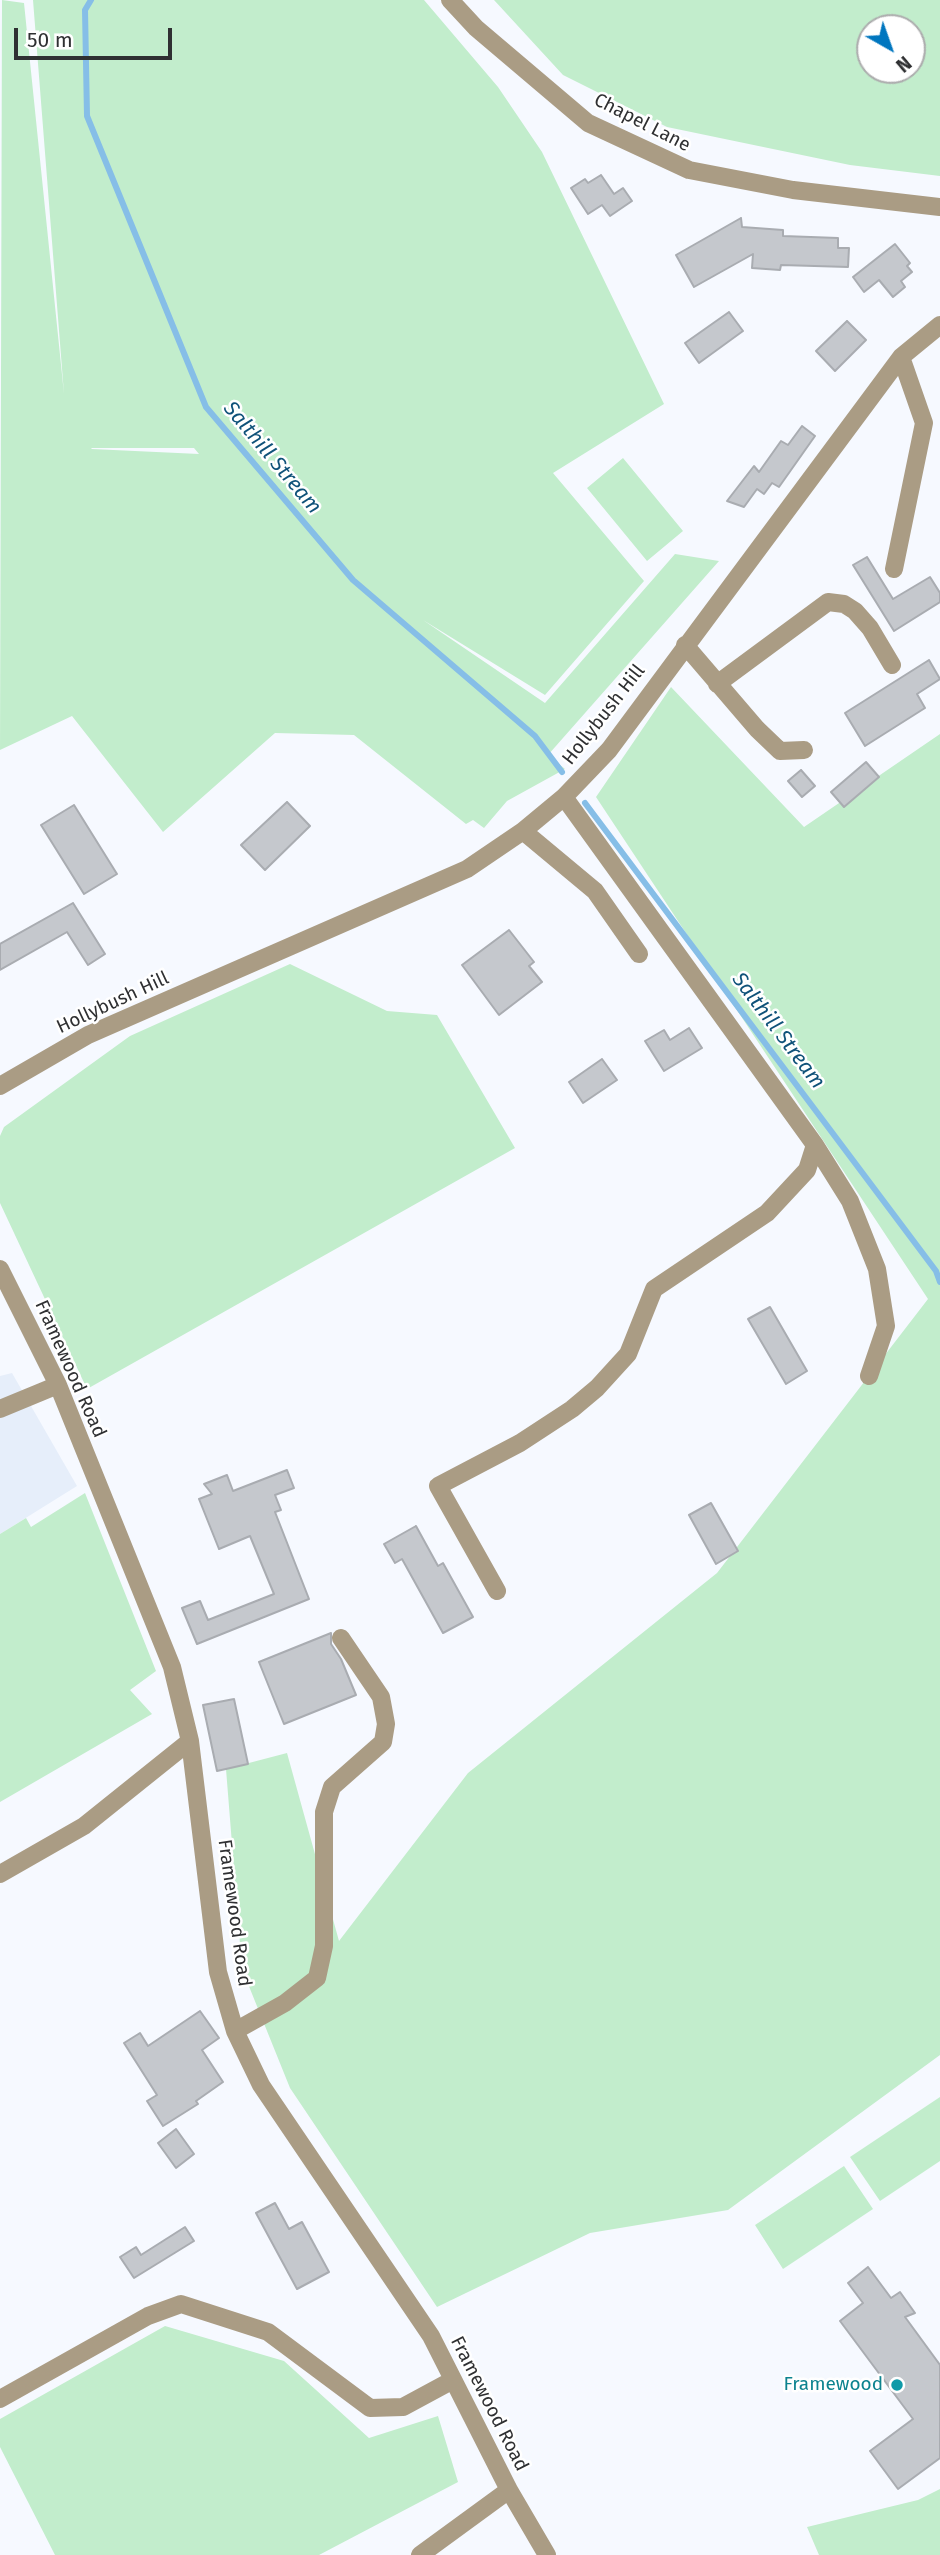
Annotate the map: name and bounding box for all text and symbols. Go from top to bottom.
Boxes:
scale bar [18,14,175,58]
north arrow [856,14,926,84]
text: 50 m [27,27,73,53]
text: N [891,51,916,77]
street label: Chapel Lane [590,89,694,157]
water label: Salthill Stream [218,397,326,519]
street label: Hollybush Hill [558,660,650,770]
street label: Hollybush Hill [53,967,173,1039]
water label: Salthill Stream [726,968,830,1094]
street label: Framewood Road [29,1297,111,1441]
street label: Framewood Road [212,1838,256,1988]
street label: Framewood Road [445,2333,533,2475]
place label: Framewood [784,2374,883,2396]
marker: Framewood [889,2377,905,2393]

